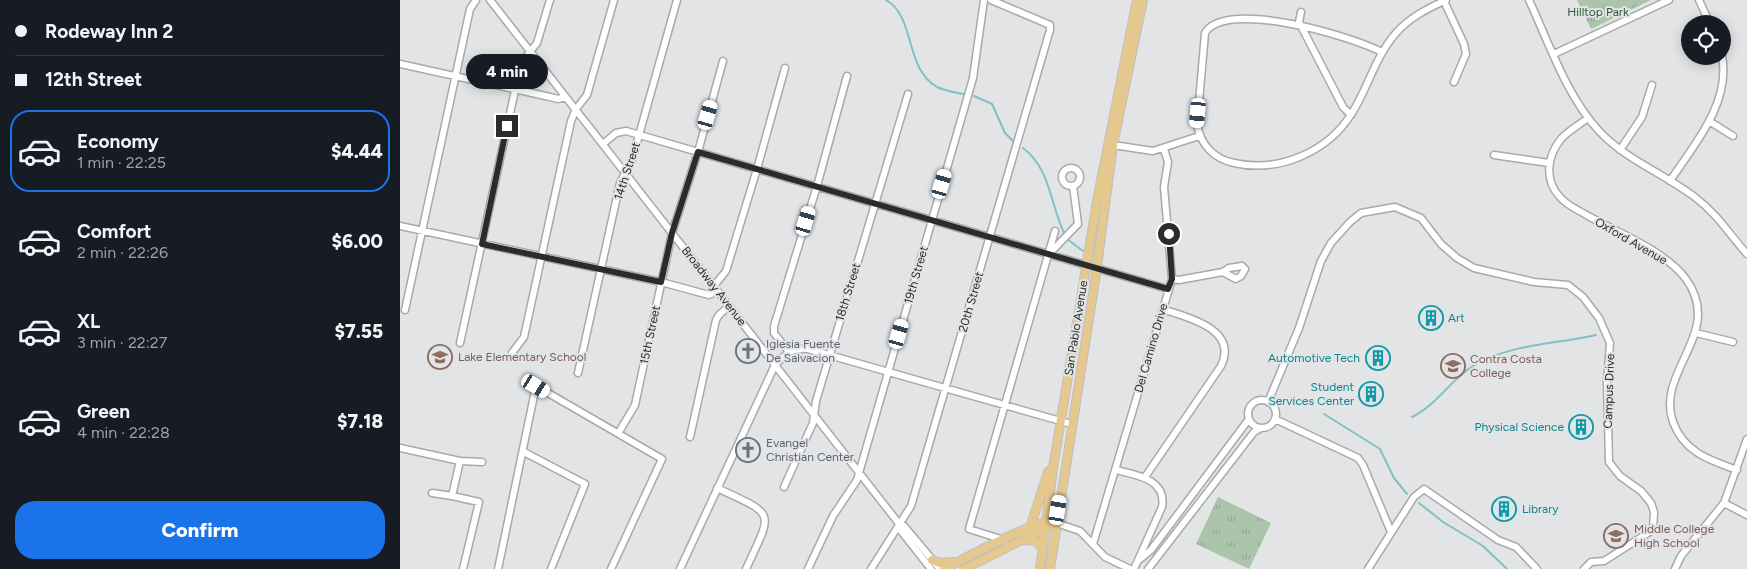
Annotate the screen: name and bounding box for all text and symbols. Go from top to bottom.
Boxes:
park label: Hilltop Park [1567,5,1629,19]
map controls [1681,15,1731,65]
button: locate [1681,15,1731,65]
text: Rodeway Inn 2 [45,20,173,43]
callout: 4 min [466,54,548,88]
text: 4 min [486,62,528,81]
text: 12th Street [45,68,142,91]
car [1189,97,1206,129]
car [696,99,719,131]
route end [496,115,518,137]
icon: car [17,129,62,174]
text: Economy [77,130,159,153]
text: $4.44 [331,140,383,163]
street label: 14th Street [611,140,643,202]
text: 1 min · 22:25 [77,153,166,172]
car [930,168,953,200]
car [794,204,817,238]
street label: Oxford Avenue [1592,215,1670,268]
icon: car [17,219,62,264]
text: Comfort [77,220,152,243]
route start [1158,223,1180,245]
text: $6.00 [332,230,383,253]
text: 2 min · 22:26 [77,243,168,262]
street label: Broadway Avenue [679,244,750,329]
street label: 19th Street [901,244,931,306]
street label: 18th Street [833,261,864,323]
street label: 20th Street [956,270,986,334]
street label: San Pablo Avenue [1062,279,1091,377]
street label: Del Camino Drive [1132,301,1171,394]
street label: 15th Street [637,304,663,366]
building icon: Art [1418,305,1444,331]
icon: car [17,309,62,354]
text: XL [77,310,100,333]
place label: Art [1448,311,1465,325]
car [887,318,910,350]
text: $7.55 [335,320,383,343]
text: 3 min · 22:27 [77,333,167,352]
place label: Iglesia Fuente De Salvacion [766,337,841,365]
church icon: Iglesia Fuente De Salvacion [735,338,761,364]
school or university icon: Lake Elementary School [427,344,453,370]
building icon: Automotive Tech [1365,345,1391,371]
place label: Lake Elementary School [458,350,586,364]
place label: Automotive Tech [1268,351,1360,365]
place label: Contra Costa College [1470,352,1542,380]
school or university icon: Contra Costa College [1440,353,1466,379]
street label: Campus Drive [1601,353,1617,429]
car [519,372,552,400]
place label: Student Services Center [1268,380,1354,408]
building icon: Student Services Center [1358,381,1384,407]
icon: car [17,399,62,444]
text: Green [77,400,130,423]
text: $7.18 [337,410,383,433]
building icon: Physical Science [1568,414,1594,440]
place label: Physical Science [1475,420,1564,434]
text: 4 min · 22:28 [77,423,170,442]
place label: Evangel Christian Center [766,436,854,464]
church icon: Evangel Christian Center [735,437,761,463]
car [1048,494,1067,526]
building icon: Library [1491,496,1517,522]
button: Confirm [15,501,385,559]
place label: Library [1522,502,1559,516]
place label: Middle College High School [1634,522,1715,550]
school or university icon: Middle College High School [1603,523,1629,549]

